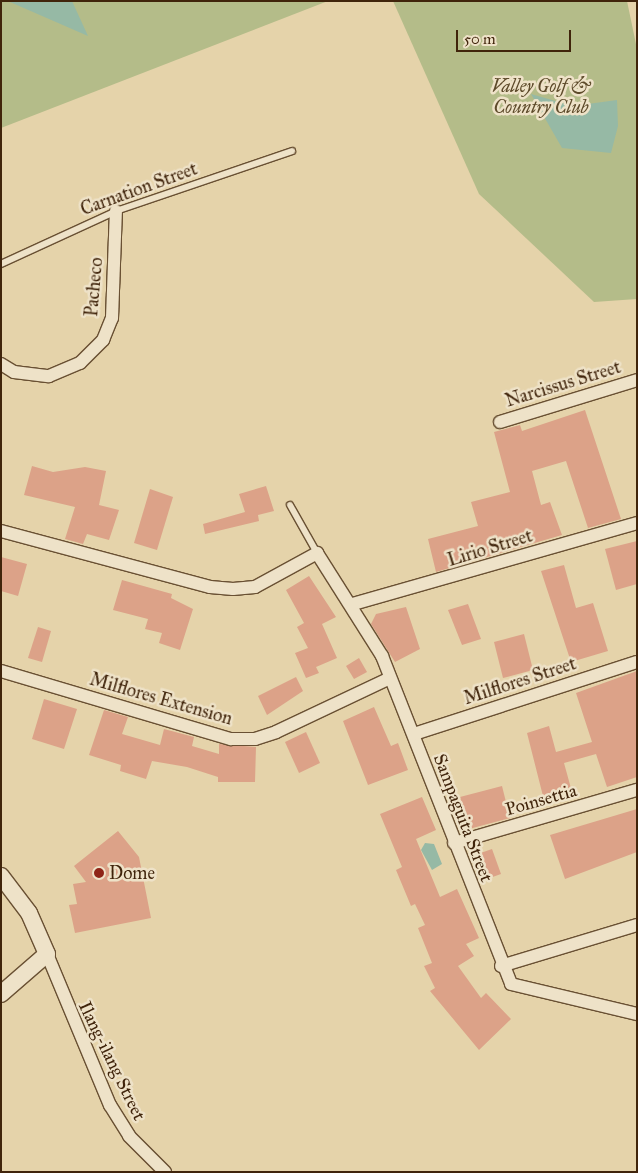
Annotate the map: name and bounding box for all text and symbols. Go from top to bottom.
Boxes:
scale bar [458,20,573,52]
text: 50 m [464,30,496,48]
park label: Valley Golf & Country Club [492,76,590,118]
street label: Carnation Street [78,158,200,220]
street label: Pacheco [81,256,107,318]
street label: Narcissus Street [503,356,623,412]
street label: Lirio Street [445,525,535,571]
street label: Milflores Street [461,653,579,709]
street label: Milflores Extension [87,668,235,730]
street label: Sampaguita Street [429,751,497,885]
street label: Poinsettia [503,780,579,820]
place label: Dome [109,862,155,884]
marker: Dome [93,867,105,879]
street label: Ilang-ilang Street [74,998,150,1124]

